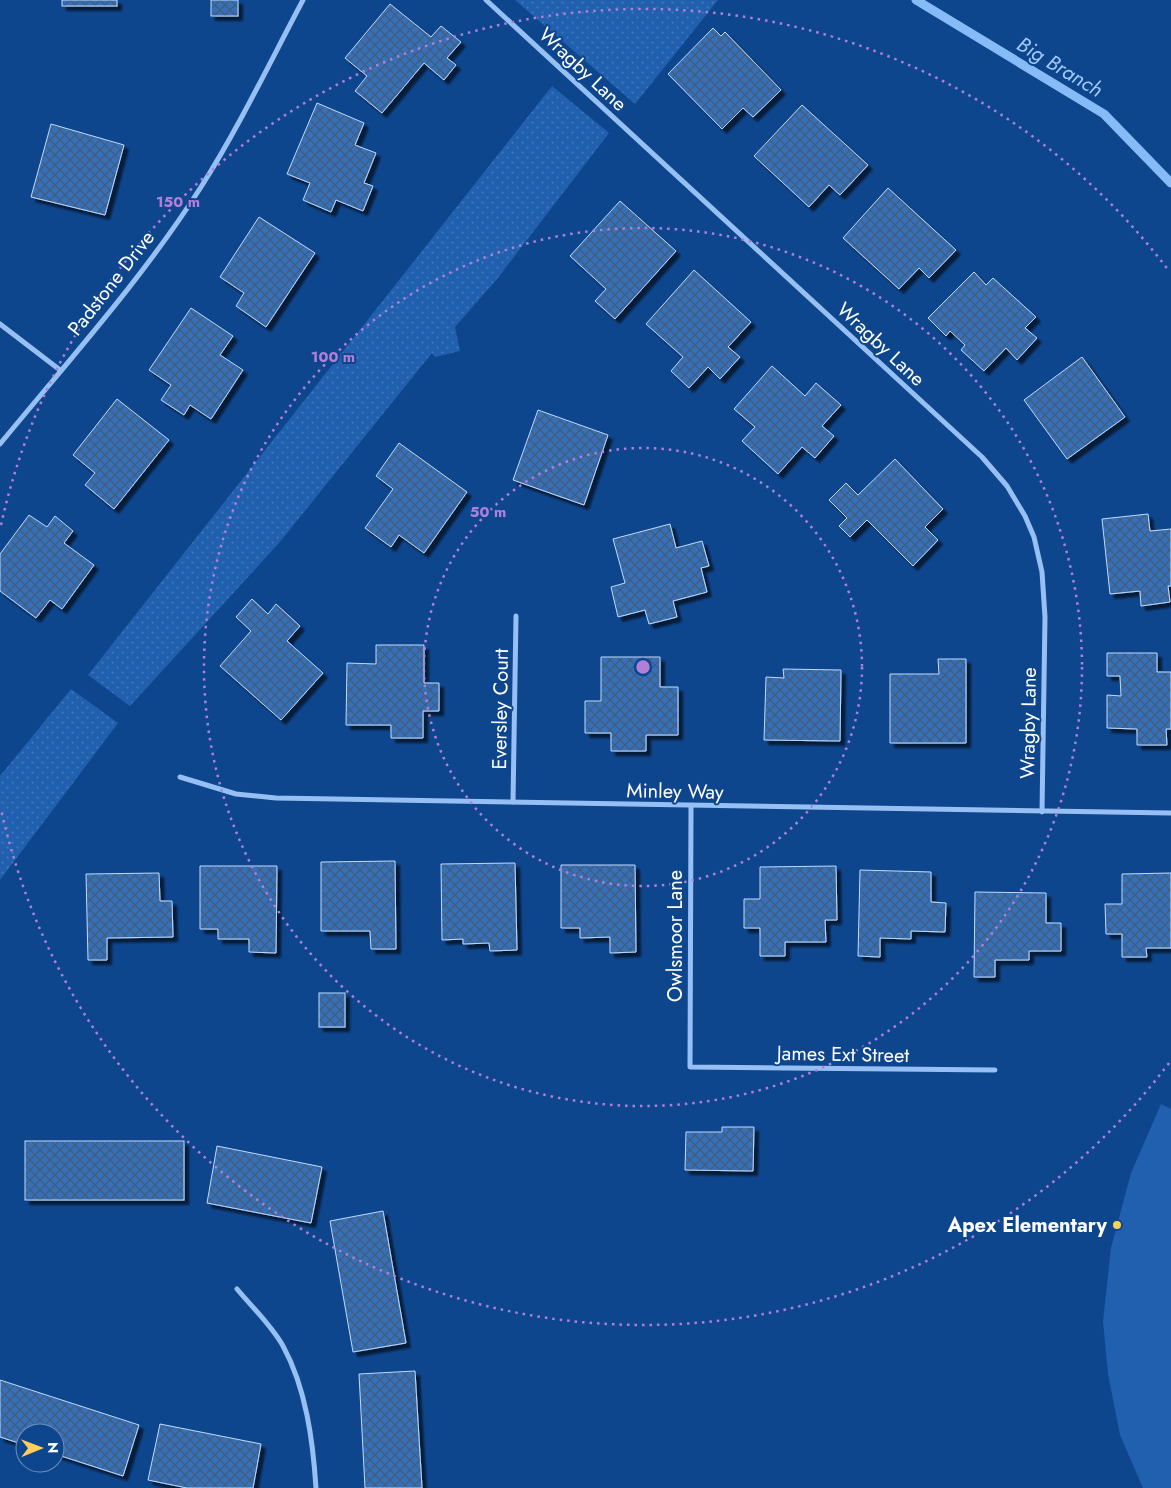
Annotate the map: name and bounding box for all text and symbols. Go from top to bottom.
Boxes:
street label: Wragby Lane [532,21,633,118]
water label: Big Branch [1011,29,1109,105]
text: 150 m [156,191,200,213]
street label: Padstone Drive [61,225,162,342]
street label: Wragby Lane [830,296,931,393]
text: 100 m [311,346,355,368]
text: 50 m [470,501,506,523]
street label: Eversley Court [485,648,516,770]
centre of rings [634,658,652,676]
street label: Wragby Lane [1013,667,1044,779]
street label: Minley Way [626,776,724,807]
street label: Owlsmoor Lane [661,870,690,1002]
street label: James Ext Street [774,1039,910,1070]
place label: Apex Elementary [947,1211,1108,1240]
marker: Apex Elementary [1111,1219,1123,1231]
north arrow [15,1423,65,1473]
text: N [43,1442,63,1454]

